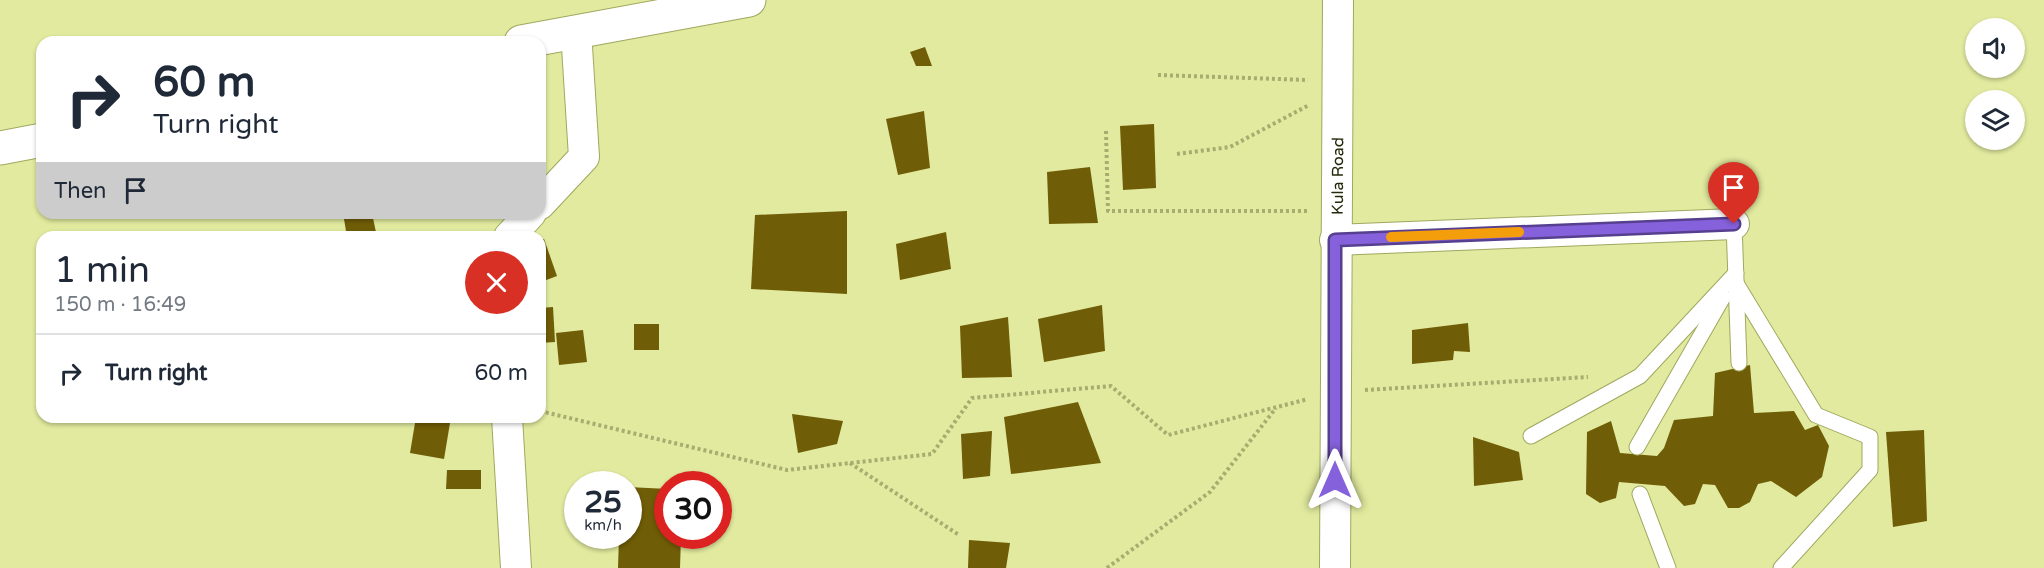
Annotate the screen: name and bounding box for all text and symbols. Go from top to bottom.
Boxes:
map controls [1965,18,2025,150]
button: sound [1965,18,2025,78]
text: 60 m [153,57,255,108]
icon: right [54,60,132,138]
button: layers [1965,90,2025,150]
text: Turn right [153,108,279,141]
street label: Kula Road [1328,137,1348,215]
pin [1708,162,1759,224]
icon: arrive [1717,171,1750,204]
icon: arrive [119,174,152,207]
text: Then [54,178,107,204]
text: 1 min [54,249,150,292]
button: close [465,251,528,314]
text: 150 m · 16:49 [54,293,186,317]
icon: right [54,357,87,390]
text: Turn right [105,360,207,386]
text: 60 m [474,360,528,386]
position arrow [1303,448,1367,512]
speed limit sign: 30 [654,471,732,549]
text: 25 [584,484,622,521]
text: km/h [584,516,622,534]

